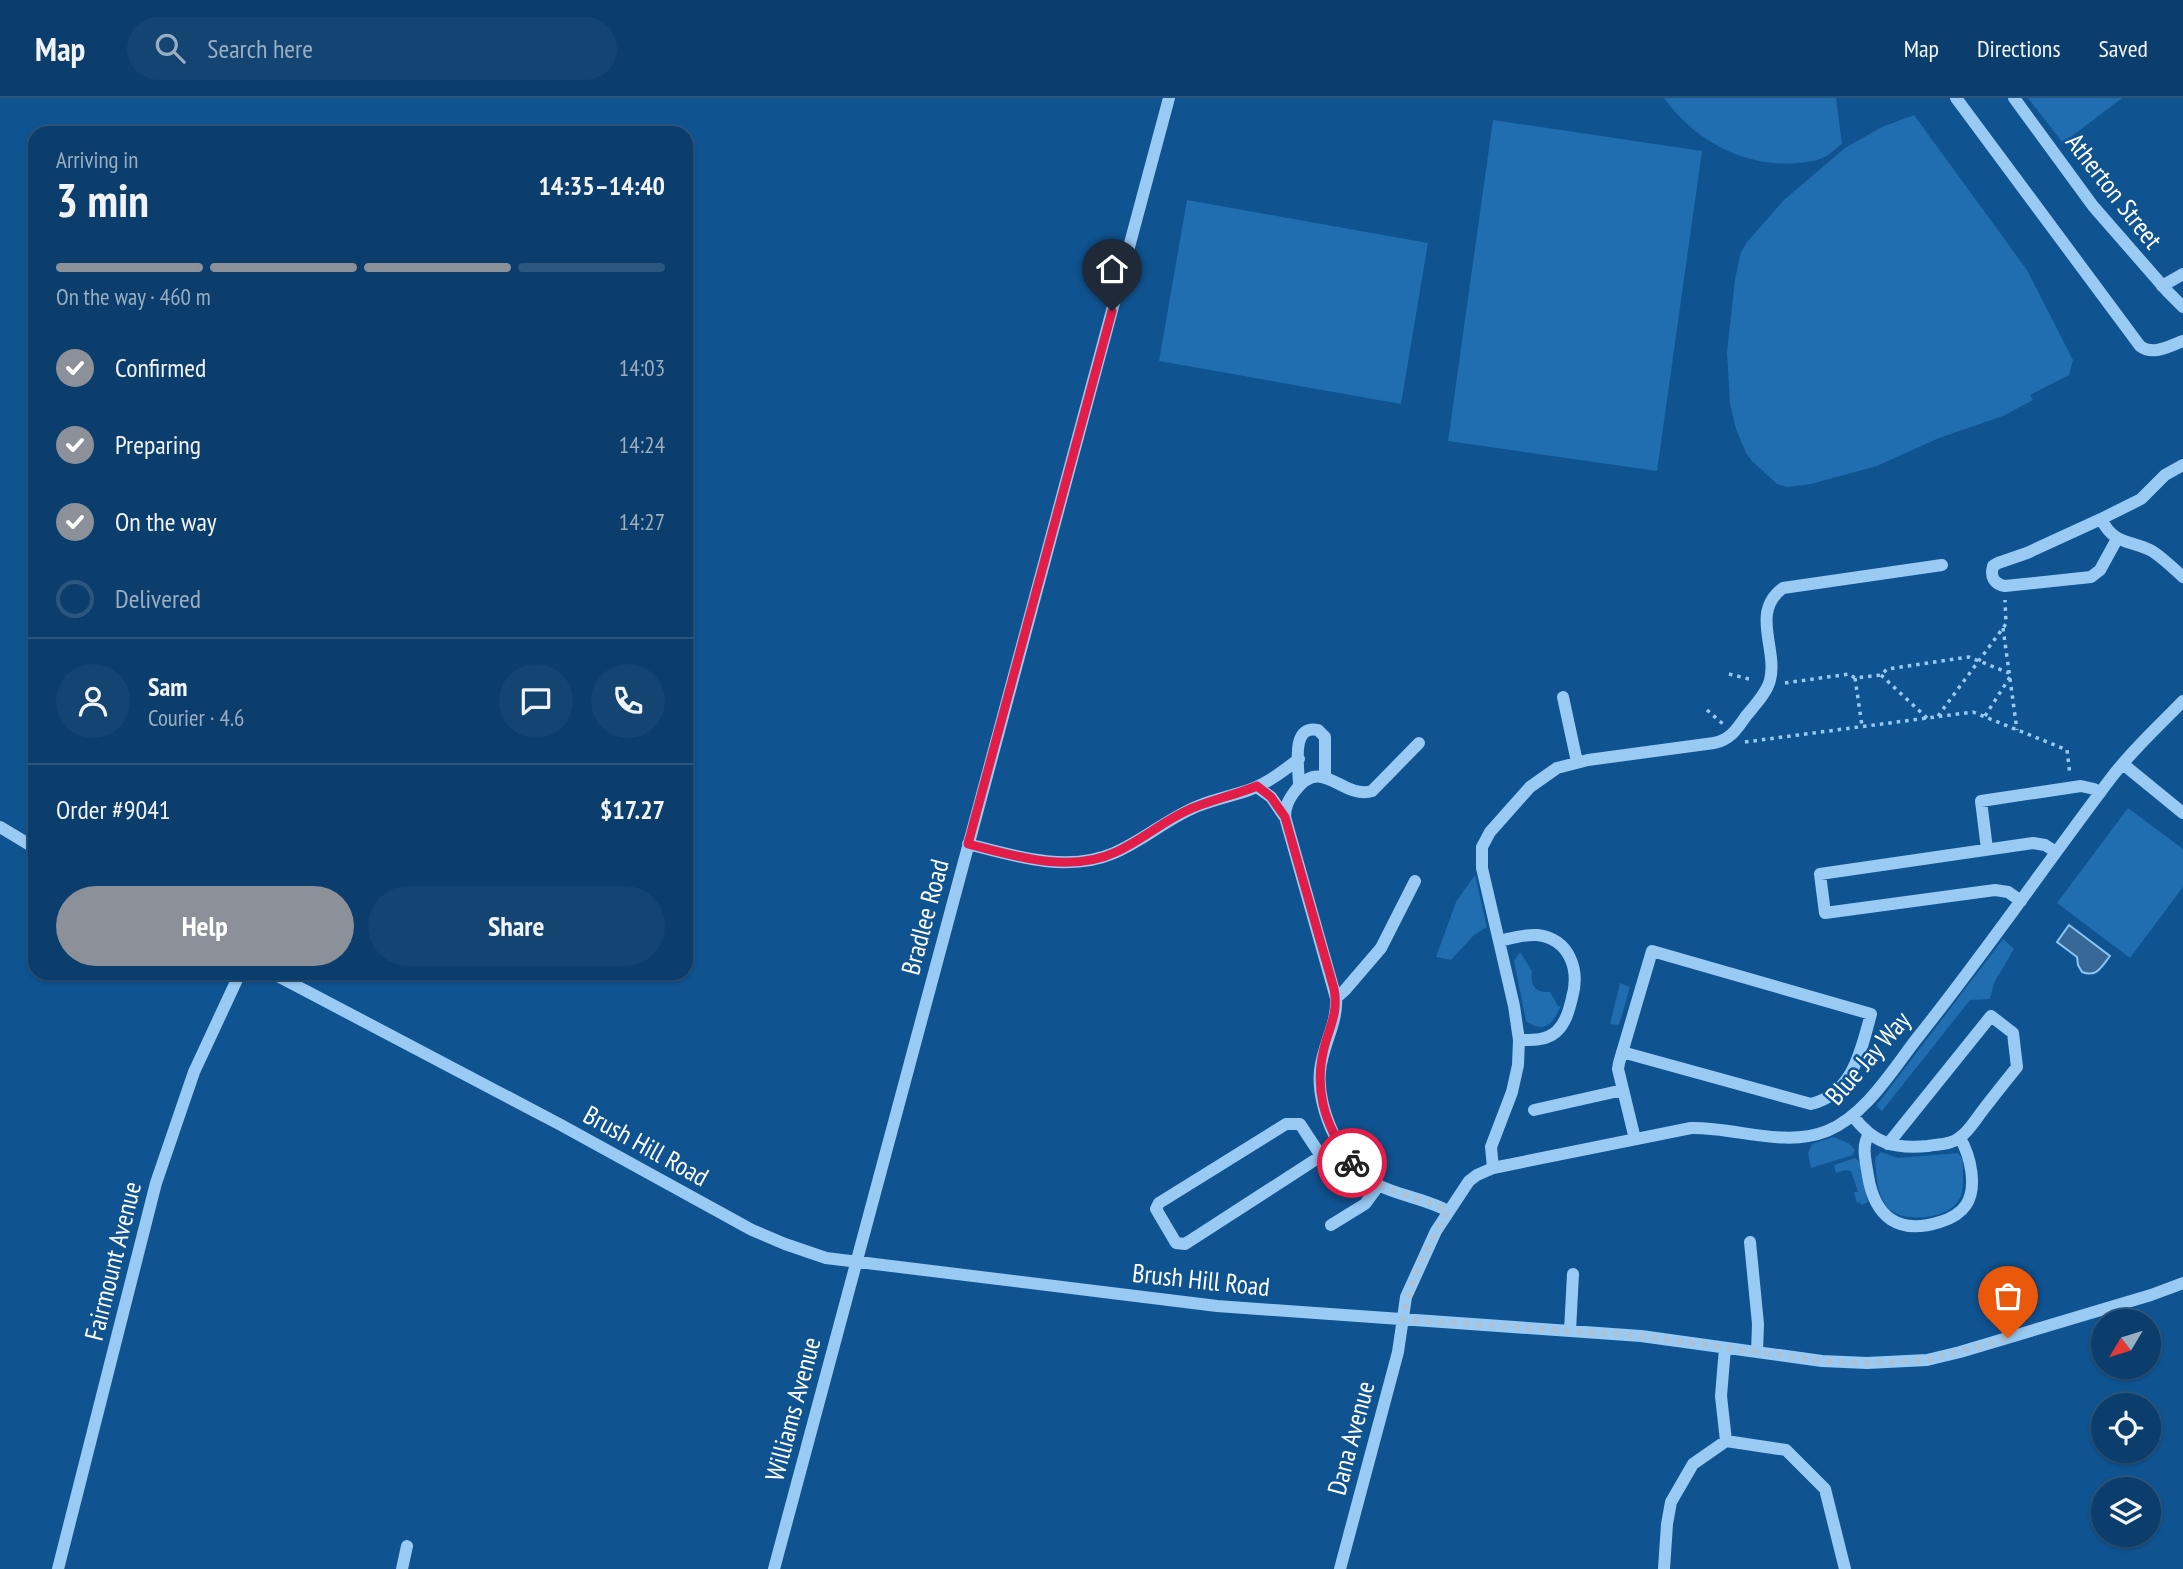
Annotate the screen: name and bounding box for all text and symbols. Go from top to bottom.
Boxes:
search box [127,17,617,80]
text: Map [35,27,85,70]
icon: search [151,29,189,67]
text: Search here [207,32,313,65]
text: Map [1904,33,1939,64]
text: Directions [1977,33,2061,64]
text: Saved [2099,33,2148,64]
street label: Atherton Street [2059,126,2170,255]
text: Arriving in [56,145,138,174]
text: 14:35–14:40 [538,169,665,202]
text: 3 min [56,170,149,230]
pin [1082,239,1142,311]
icon: home [1093,250,1131,288]
text: On the way · 460 m [56,282,211,311]
icon: check [56,349,94,387]
text: Confirmed [115,351,206,384]
text: 14:03 [619,353,665,382]
icon: check [56,426,94,464]
text: Preparing [115,428,201,461]
text: 14:24 [619,430,665,459]
icon: check [56,503,94,541]
text: On the way [115,505,217,538]
text: 14:27 [619,507,665,536]
text: Delivered [115,582,201,615]
button: person [56,664,130,738]
button: chat [499,664,573,738]
button: phone [591,664,665,738]
text: Sam [148,670,187,703]
text: Courier · 4.6 [148,703,244,732]
text: Order #9041 [56,793,171,826]
text: $17.27 [600,793,665,826]
street label: Bradlee Road [893,855,956,978]
button: Help [56,886,354,966]
button: Share [368,886,665,966]
street label: Blue Jay Way [1818,1004,1917,1111]
street label: Brush Hill Road [578,1098,715,1193]
courier [1317,1128,1387,1198]
icon: bike [1333,1144,1371,1182]
street label: Fairmount Avenue [77,1178,148,1344]
street label: Brush Hill Road [1131,1256,1271,1303]
pin [1978,1266,2038,1338]
icon: bag [1989,1277,2027,1315]
north arrow [2091,1309,2161,1379]
map controls [2091,1309,2161,1547]
street label: Williams Avenue [757,1333,828,1484]
street label: Dana Avenue [1320,1377,1382,1498]
button: locate [2091,1393,2161,1463]
button: layers [2091,1477,2161,1547]

